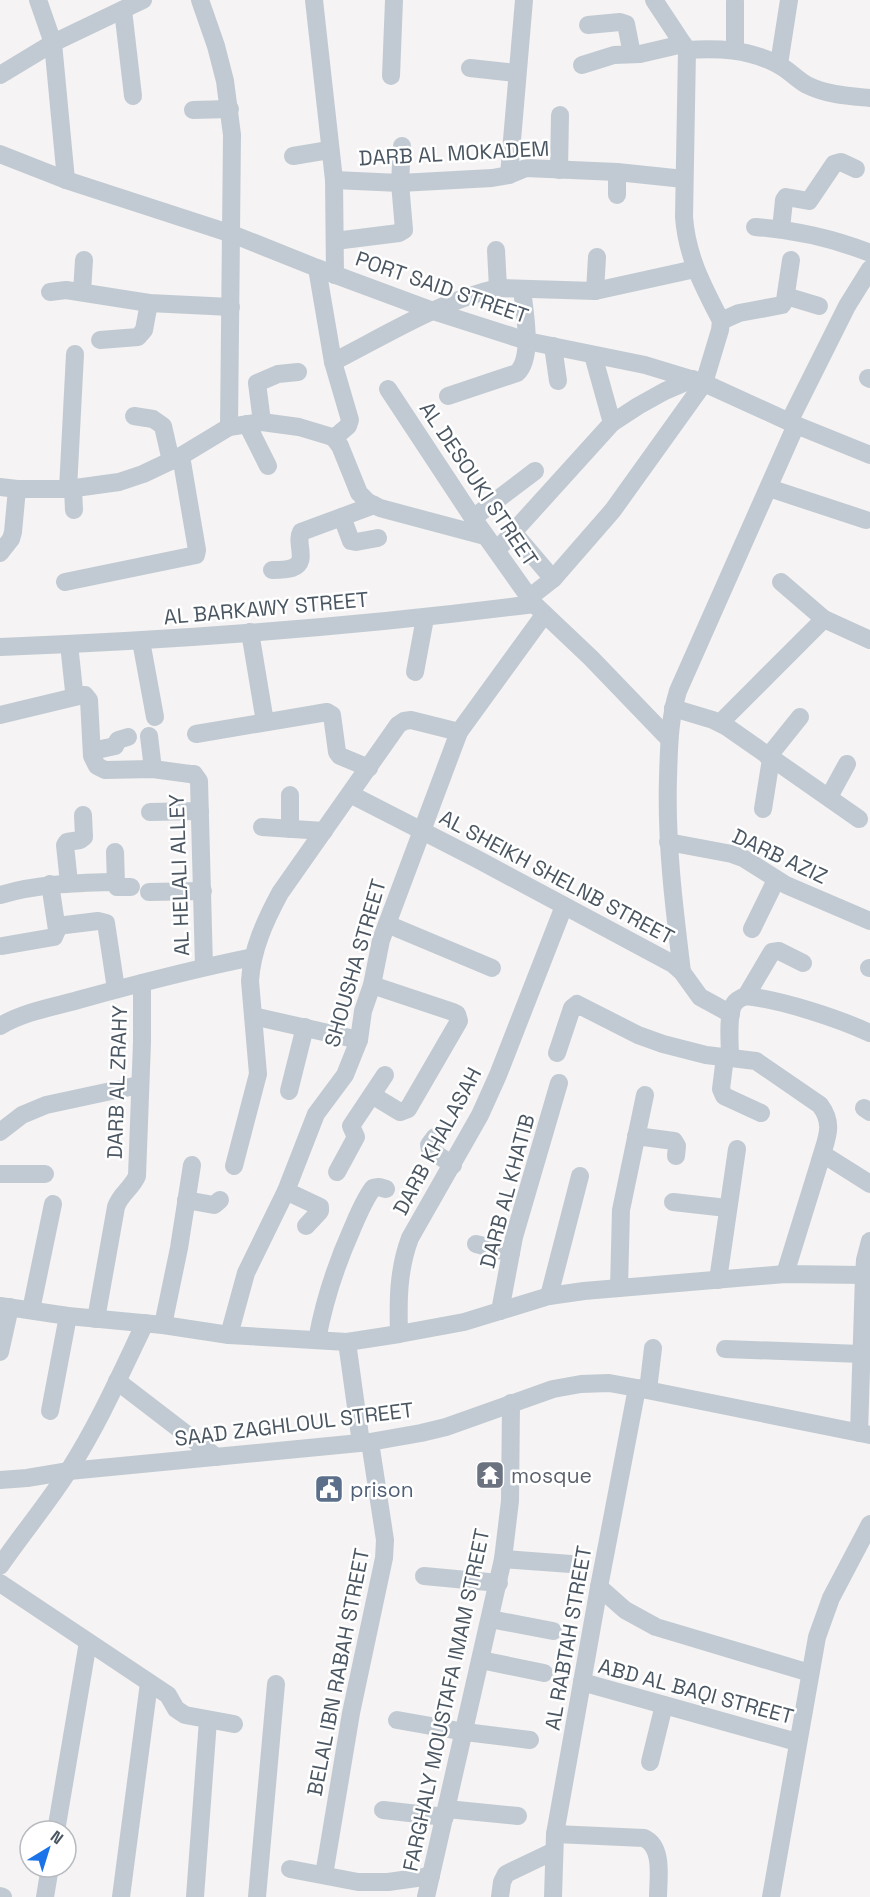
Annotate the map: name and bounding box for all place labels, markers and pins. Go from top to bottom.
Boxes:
temple icon: mosque [474,1459,506,1491]
place label: mosque [511,1462,592,1489]
public building icon: prison [313,1473,345,1505]
place label: prison [350,1476,414,1503]

